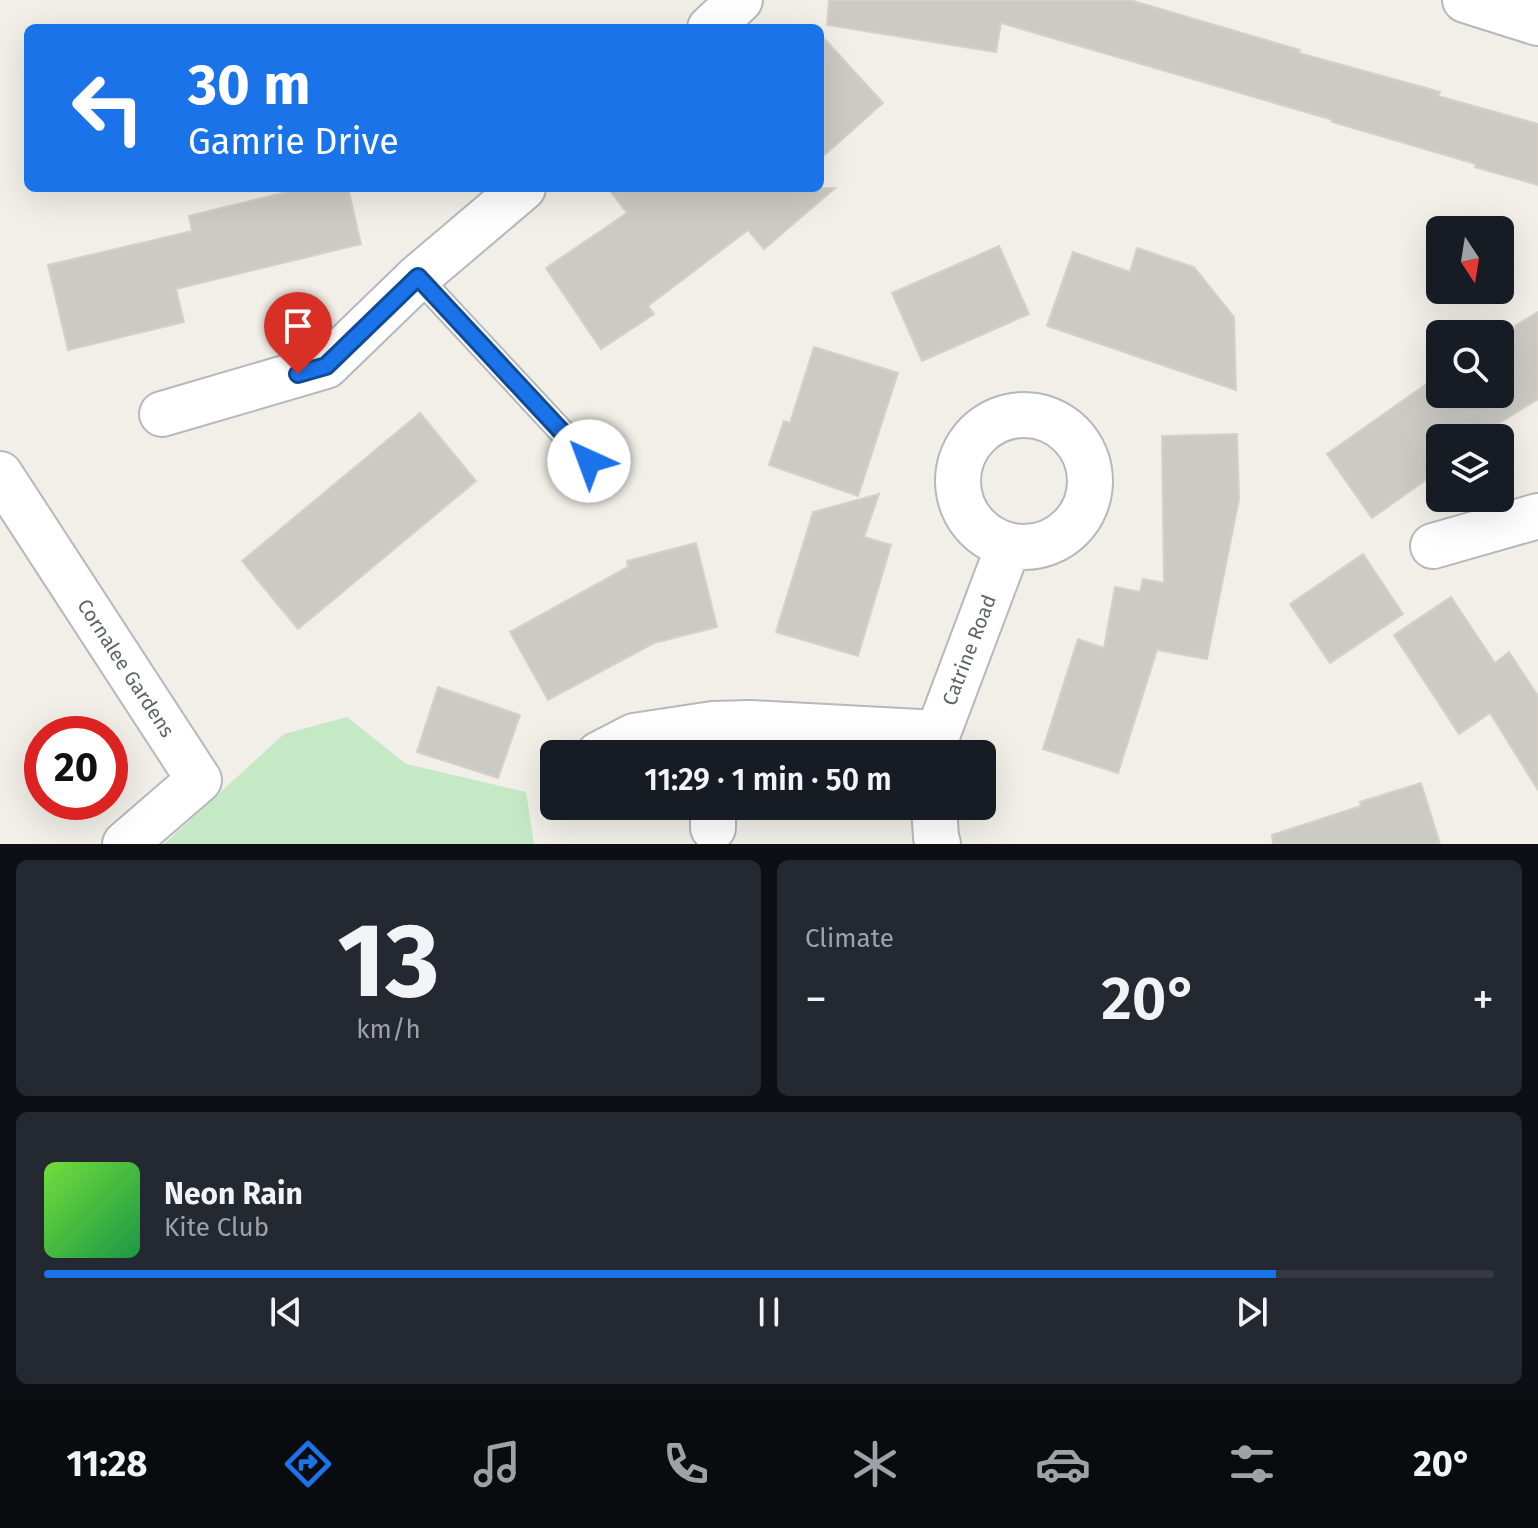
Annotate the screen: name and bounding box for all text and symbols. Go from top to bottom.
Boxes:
text: 30 m [188,52,310,119]
icon: left [56,56,160,160]
text: Gamrie Drive [188,120,399,164]
north arrow [1426,216,1514,304]
map controls [1426,216,1514,512]
pin [264,292,332,374]
icon: arrive [276,304,320,348]
button: search [1426,320,1514,408]
position arrow [547,419,631,503]
button: layers [1426,424,1514,512]
street label: Catrine Road [937,591,1001,709]
street label: Cornalee Gardens [72,594,180,742]
speed limit sign: 20 [24,716,128,820]
text: 11:29 · 1 min · 50 m [644,762,892,798]
text: 13 [337,899,440,1024]
text: Climate [805,923,894,954]
text: 20° [1101,963,1198,1035]
text: − [805,973,827,1026]
text: + [1472,973,1494,1026]
text: km/h [356,1014,421,1045]
text: Neon Rain [164,1176,303,1212]
text: Kite Club [164,1212,269,1243]
icon: previous [264,1290,308,1334]
icon: pause [747,1290,791,1334]
icon: next [1230,1290,1274,1334]
icon: directions [280,1436,336,1492]
icon: music [469,1436,525,1492]
icon: phone [658,1436,714,1492]
icon: climate [847,1436,903,1492]
icon: car [1035,1436,1091,1492]
icon: filters [1224,1436,1280,1492]
text: 11:28 [66,1442,147,1486]
text: 20° [1413,1442,1472,1486]

